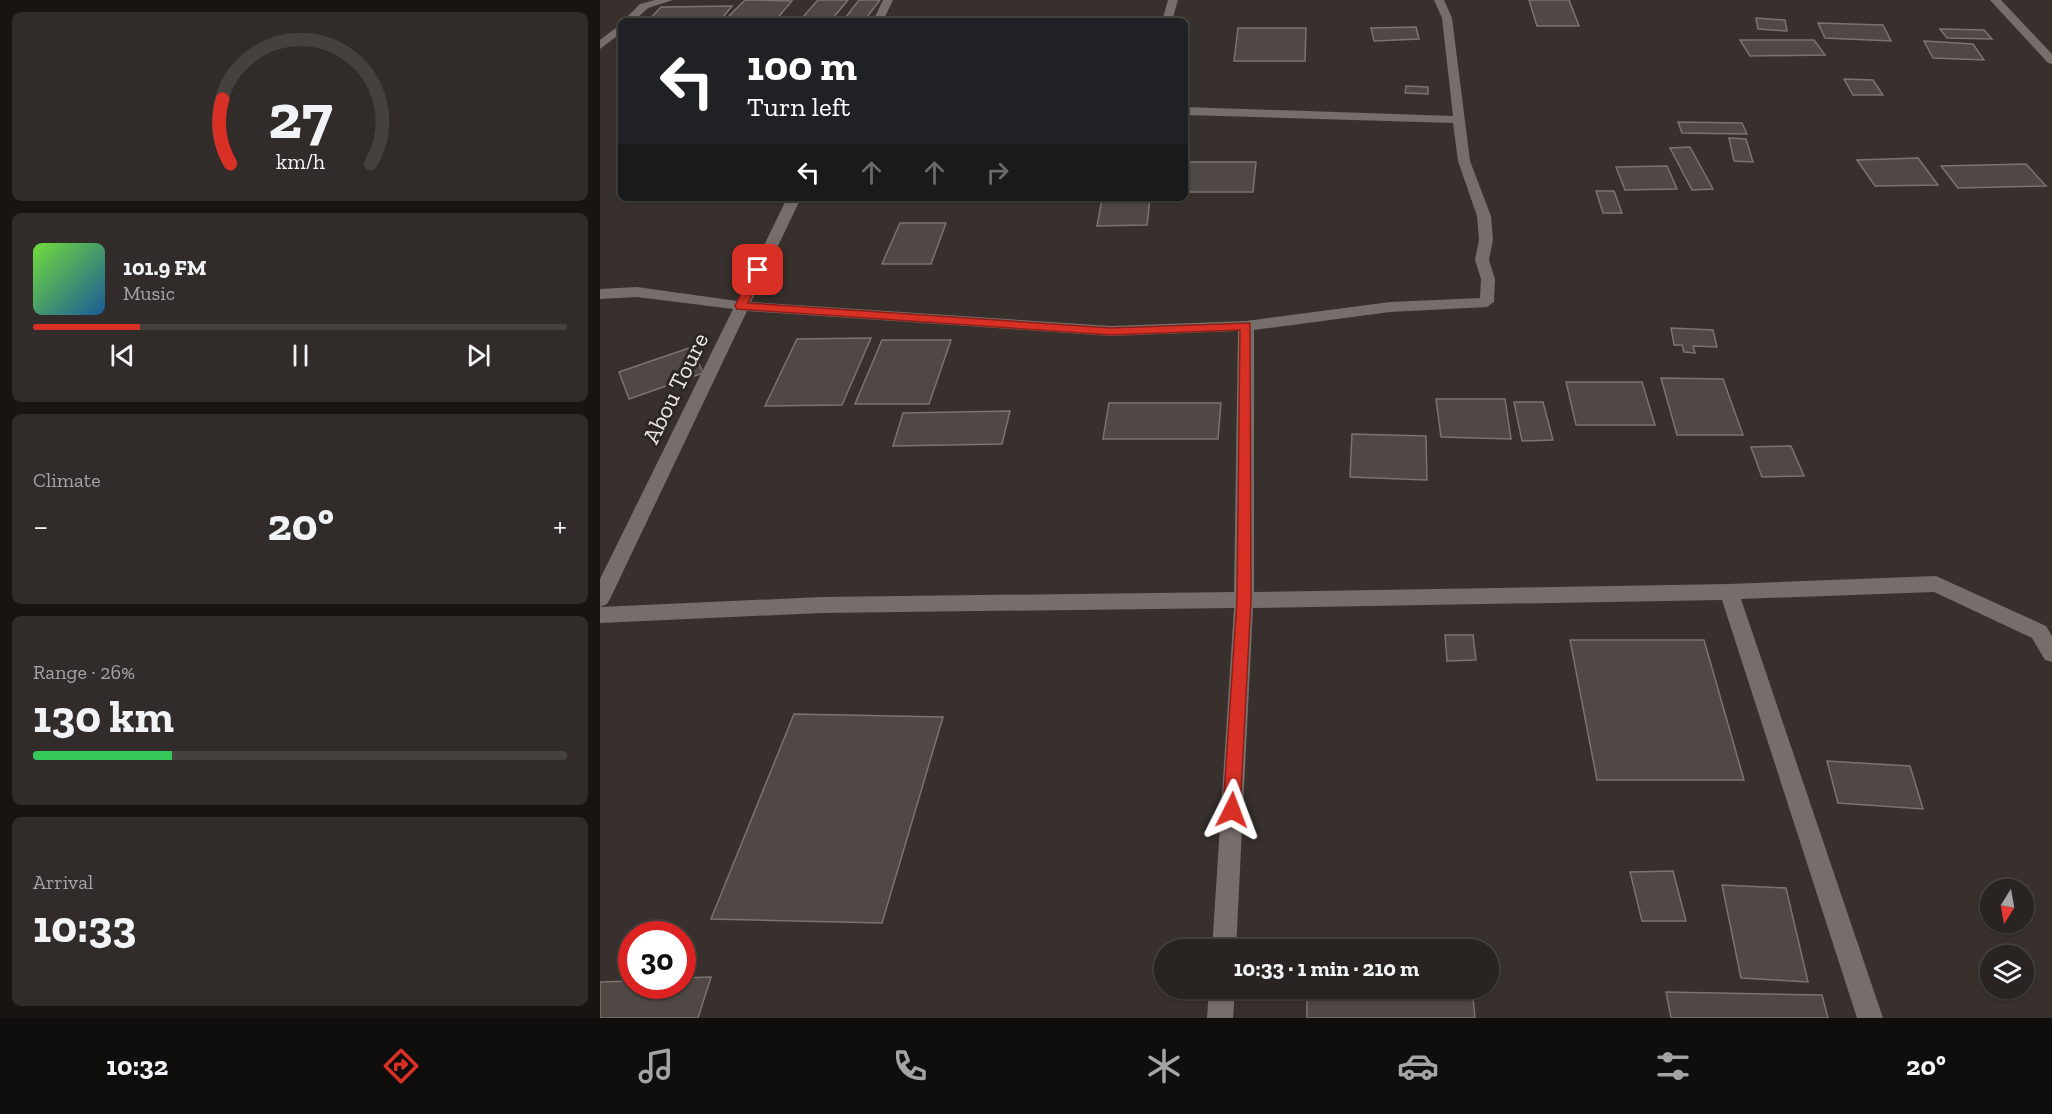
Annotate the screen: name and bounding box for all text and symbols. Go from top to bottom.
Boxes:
text: 100 m [747,40,857,91]
icon: left [648,42,726,120]
text: 27 [268,79,332,154]
text: Turn left [747,91,850,123]
text: km/h [276,149,324,174]
icon: left [792,156,825,189]
icon: ahead [855,156,888,189]
icon: ahead [918,156,951,189]
icon: right [981,156,1014,189]
pin [732,244,783,295]
icon: arrive [741,253,774,286]
text: 101.9 FM [123,254,207,281]
text: Music [123,281,175,305]
street label: Abou Toure [636,328,714,448]
icon: previous [106,339,139,372]
icon: pause [284,339,317,372]
icon: next [462,339,495,372]
text: Climate [33,468,101,492]
text: 20° [268,498,334,552]
text: − [33,506,48,545]
text: + [553,506,567,545]
text: Range · 26% [33,660,135,684]
text: 130 km [33,690,174,744]
position arrow [1200,778,1264,842]
text: Arrival [33,870,93,894]
north arrow [1980,879,2034,933]
map controls [1980,879,2034,999]
text: 10:33 [33,900,136,954]
speed limit sign: 30 [618,921,696,999]
button: layers [1980,945,2034,999]
text: 10:33 · 1 min · 210 m [1234,955,1419,982]
icon: directions [380,1045,422,1087]
icon: music [635,1045,677,1087]
icon: phone [889,1045,931,1087]
icon: climate [1143,1045,1185,1087]
icon: car [1397,1045,1439,1087]
icon: filters [1652,1045,1694,1087]
text: 10:32 [106,1050,168,1082]
text: 20° [1906,1050,1946,1082]

